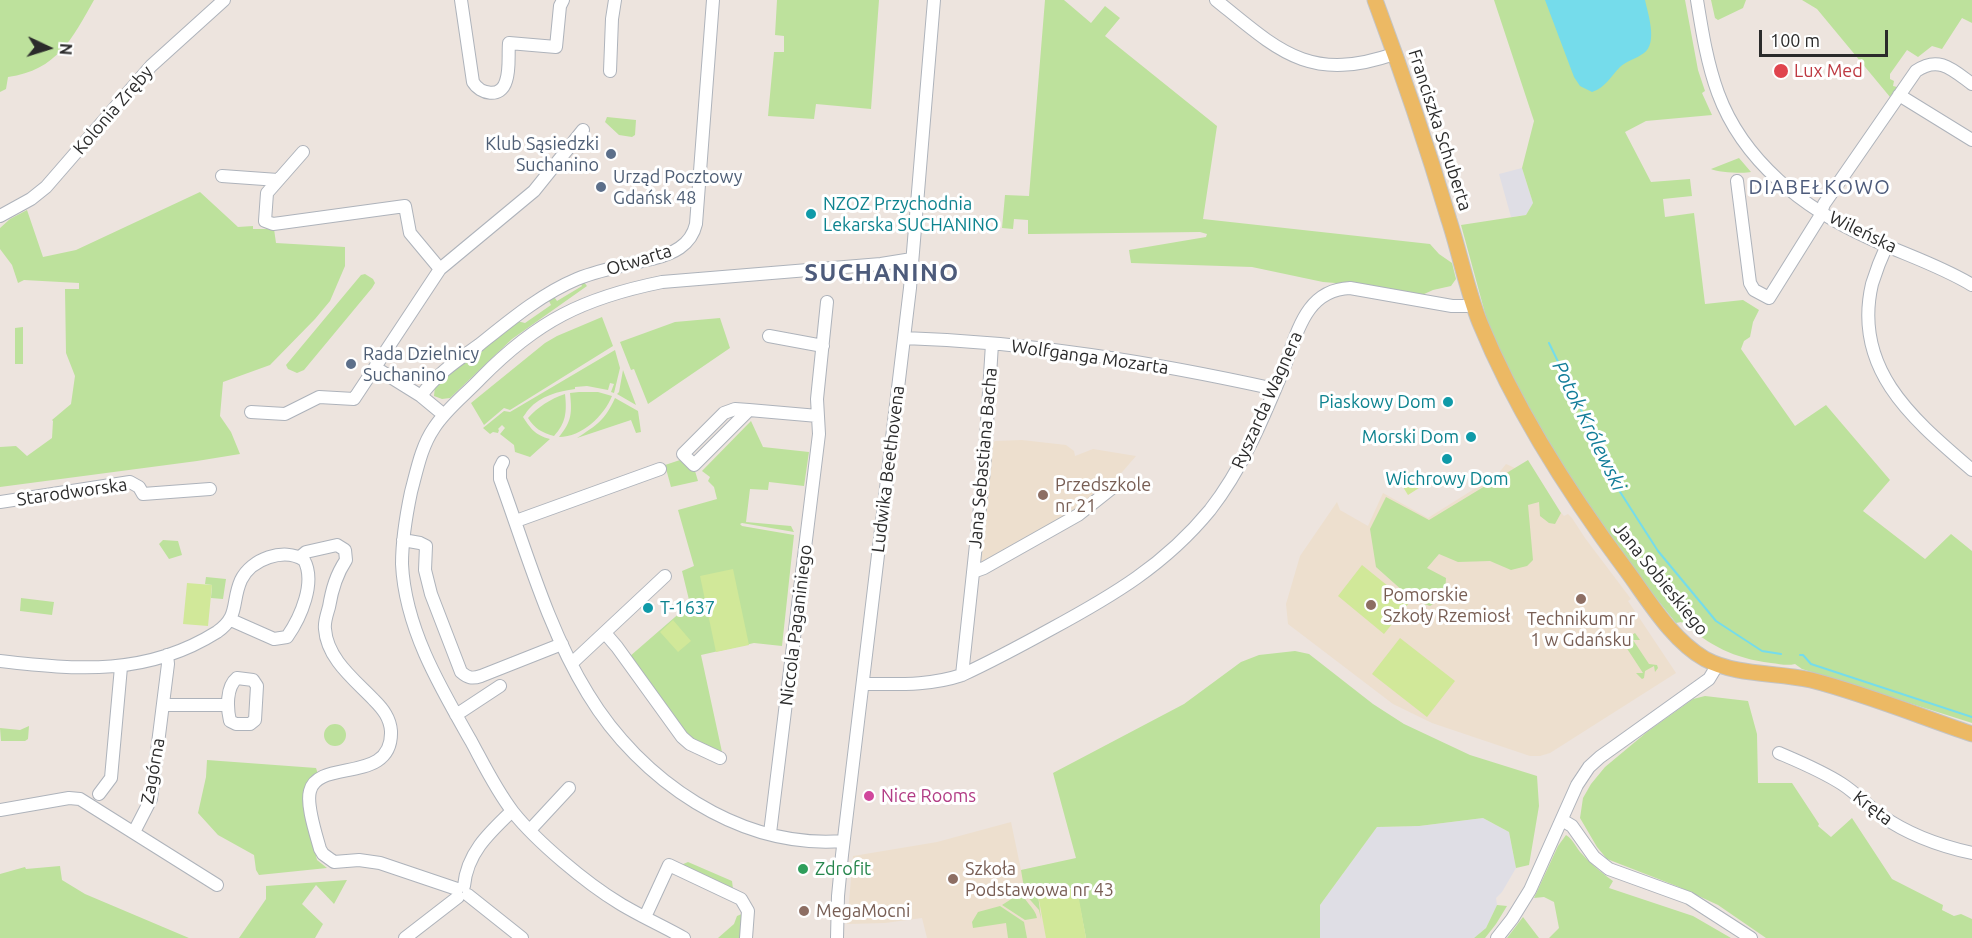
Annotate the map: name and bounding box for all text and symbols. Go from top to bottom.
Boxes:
north arrow [18,18,78,78]
scale bar [1762,18,1891,56]
text: 100 m [1770,30,1820,50]
text: N [57,43,75,56]
street label: Franciszka Schuberta [1404,46,1476,214]
place label: Lux Med [1794,60,1863,82]
street label: Kolonia Zręby [69,61,157,159]
marker: Lux Med [1772,62,1790,80]
place label: Klub Sąsiedzki Suchanino [485,133,599,176]
marker: Klub Sąsiedzki Suchanino [604,147,618,161]
place label: Urząd Pocztowy Gdańsk 48 [613,166,743,208]
district label: DIABEŁKOWO [1749,175,1891,199]
marker: Urząd Pocztowy Gdańsk 48 [594,180,608,194]
place label: NZOZ Przychodnia Lekarska SUCHANINO [823,193,999,236]
street label: Wileńska [1826,206,1900,258]
marker: NZOZ Przychodnia Lekarska SUCHANINO [804,207,818,221]
street label: Otwarta [604,240,674,280]
district label: SUCHANINO [804,259,960,287]
street label: Ryszarda Wagnera [1227,328,1307,472]
street label: Wolfganga Mozarta [1010,335,1170,379]
place label: Rada Dzielnicy Suchanino [363,343,479,386]
marker: Rada Dzielnicy Suchanino [344,357,358,371]
water label: Potok Królewski [1547,357,1631,495]
street label: Jana Sebastiana Bacha [964,367,1002,549]
street label: Ludwika Beethovena [867,384,909,554]
place label: Piaskowy Dom [1319,391,1436,413]
marker: Piaskowy Dom [1441,395,1455,409]
place label: Morski Dom [1362,426,1459,448]
marker: Morski Dom [1464,430,1478,444]
marker: Wichrowy Dom [1440,452,1454,466]
place label: Wichrowy Dom [1385,468,1509,490]
street label: Starodworska [16,474,128,510]
place label: Przedszkole nr 21 [1055,474,1151,516]
marker: Przedszkole nr 21 [1036,488,1050,502]
street label: Jana Sobieskiego [1609,518,1713,640]
street label: Niccola Paganiniego [775,543,817,707]
place label: Pomorskie Szkoły Rzemiosł [1383,584,1510,626]
marker: Technikum nr 1 w Gdańsku [1574,592,1588,606]
place label: T-1637 [660,597,715,619]
marker: Pomorskie Szkoły Rzemiosł [1364,598,1378,612]
marker: T-1637 [641,601,655,615]
place label: Technikum nr 1 w Gdańsku [1527,608,1635,650]
street label: Zagórna [137,736,169,806]
place label: Nice Rooms [881,785,976,807]
street label: Kręta [1849,786,1897,830]
marker: Nice Rooms [862,789,876,803]
place label: Zdrofit [815,858,871,880]
place label: Szkoła Podstawowa nr 43 [965,858,1114,900]
marker: Zdrofit [796,862,810,876]
marker: Szkoła Podstawowa nr 43 [946,872,960,886]
place label: MegaMocni [816,900,910,922]
marker: MegaMocni [797,904,811,918]

